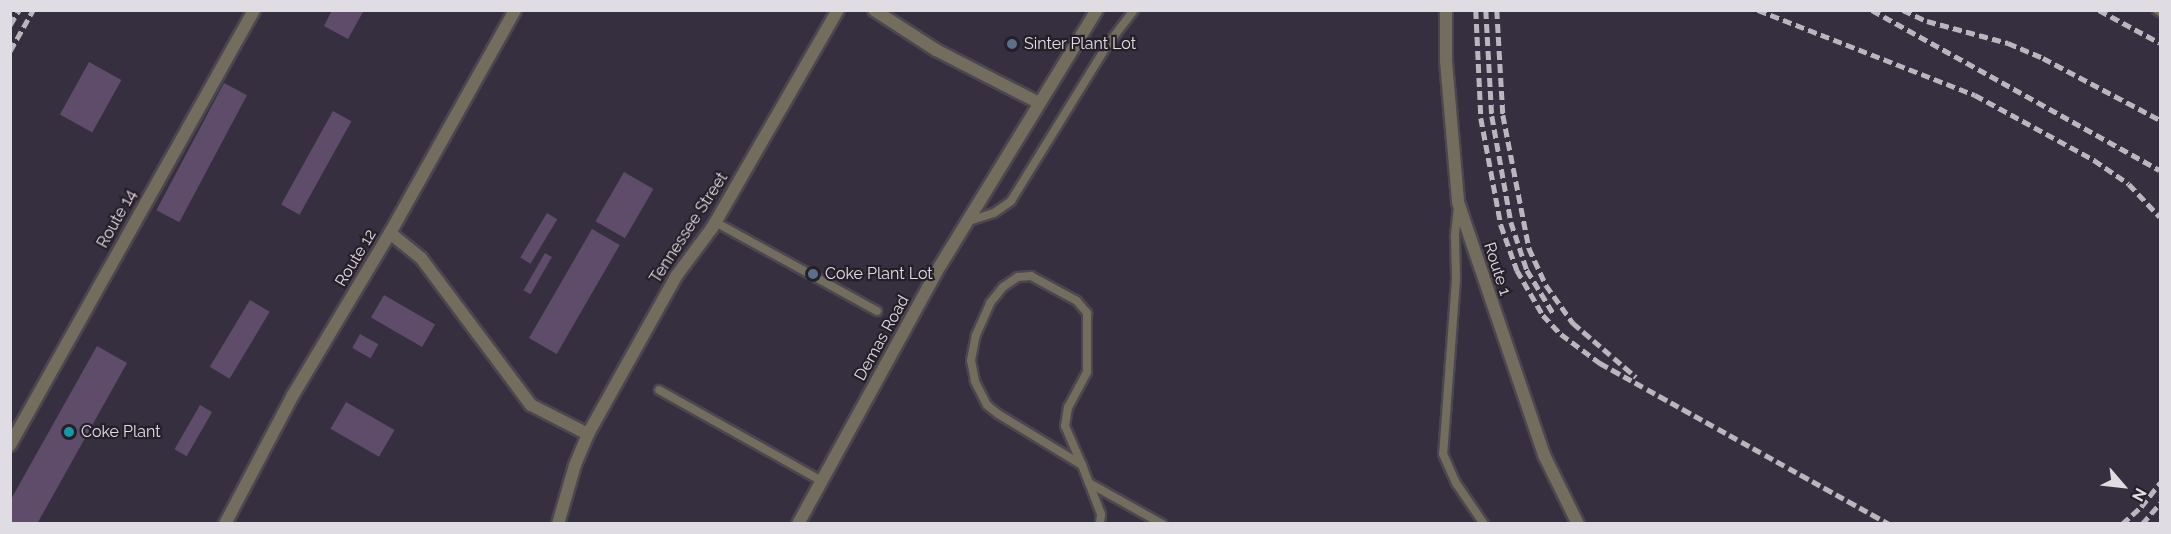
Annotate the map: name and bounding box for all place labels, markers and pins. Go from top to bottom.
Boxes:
place label: Sinter Plant Lot [1024,34,1136,54]
marker: Sinter Plant Lot [1005,37,1019,51]
place label: Coke Plant Lot [825,264,933,284]
marker: Coke Plant Lot [806,267,820,281]
place label: Coke Plant [81,422,161,442]
marker: Coke Plant [62,425,76,439]

